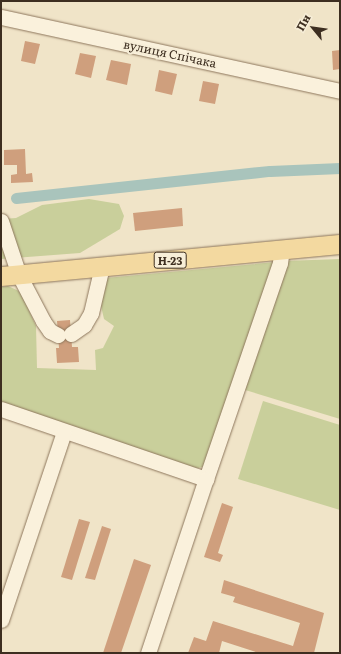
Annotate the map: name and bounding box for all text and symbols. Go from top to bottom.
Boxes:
north arrow [293,8,333,48]
text: Пн [291,11,314,34]
street label: вулиця Спічака [122,37,218,71]
road number: Н-23 [153,251,187,269]

